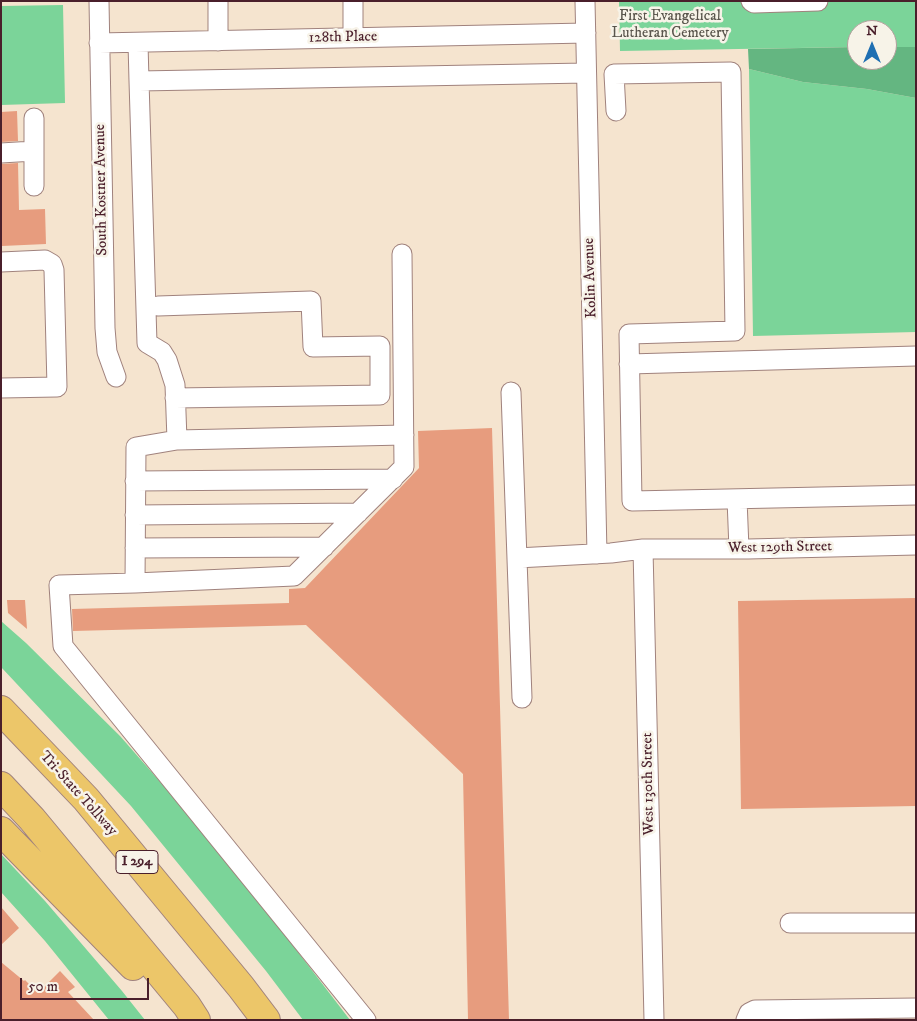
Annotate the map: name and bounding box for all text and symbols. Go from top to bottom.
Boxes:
park label: First Evangelical Lutheran Cemetery [611,8,729,43]
north arrow [847,20,897,70]
text: N [866,22,878,40]
street label: 128th Place [309,28,377,48]
street label: South Kostner Avenue [92,124,112,256]
street label: Kolin Avenue [581,238,601,318]
street label: West 129th Street [728,538,832,558]
street label: West 130th Street [639,732,659,836]
street label: Tri-State Tollway [35,748,121,840]
road number: I 294 [116,850,158,874]
scale bar [22,968,151,1000]
text: 50 m [28,977,58,996]

